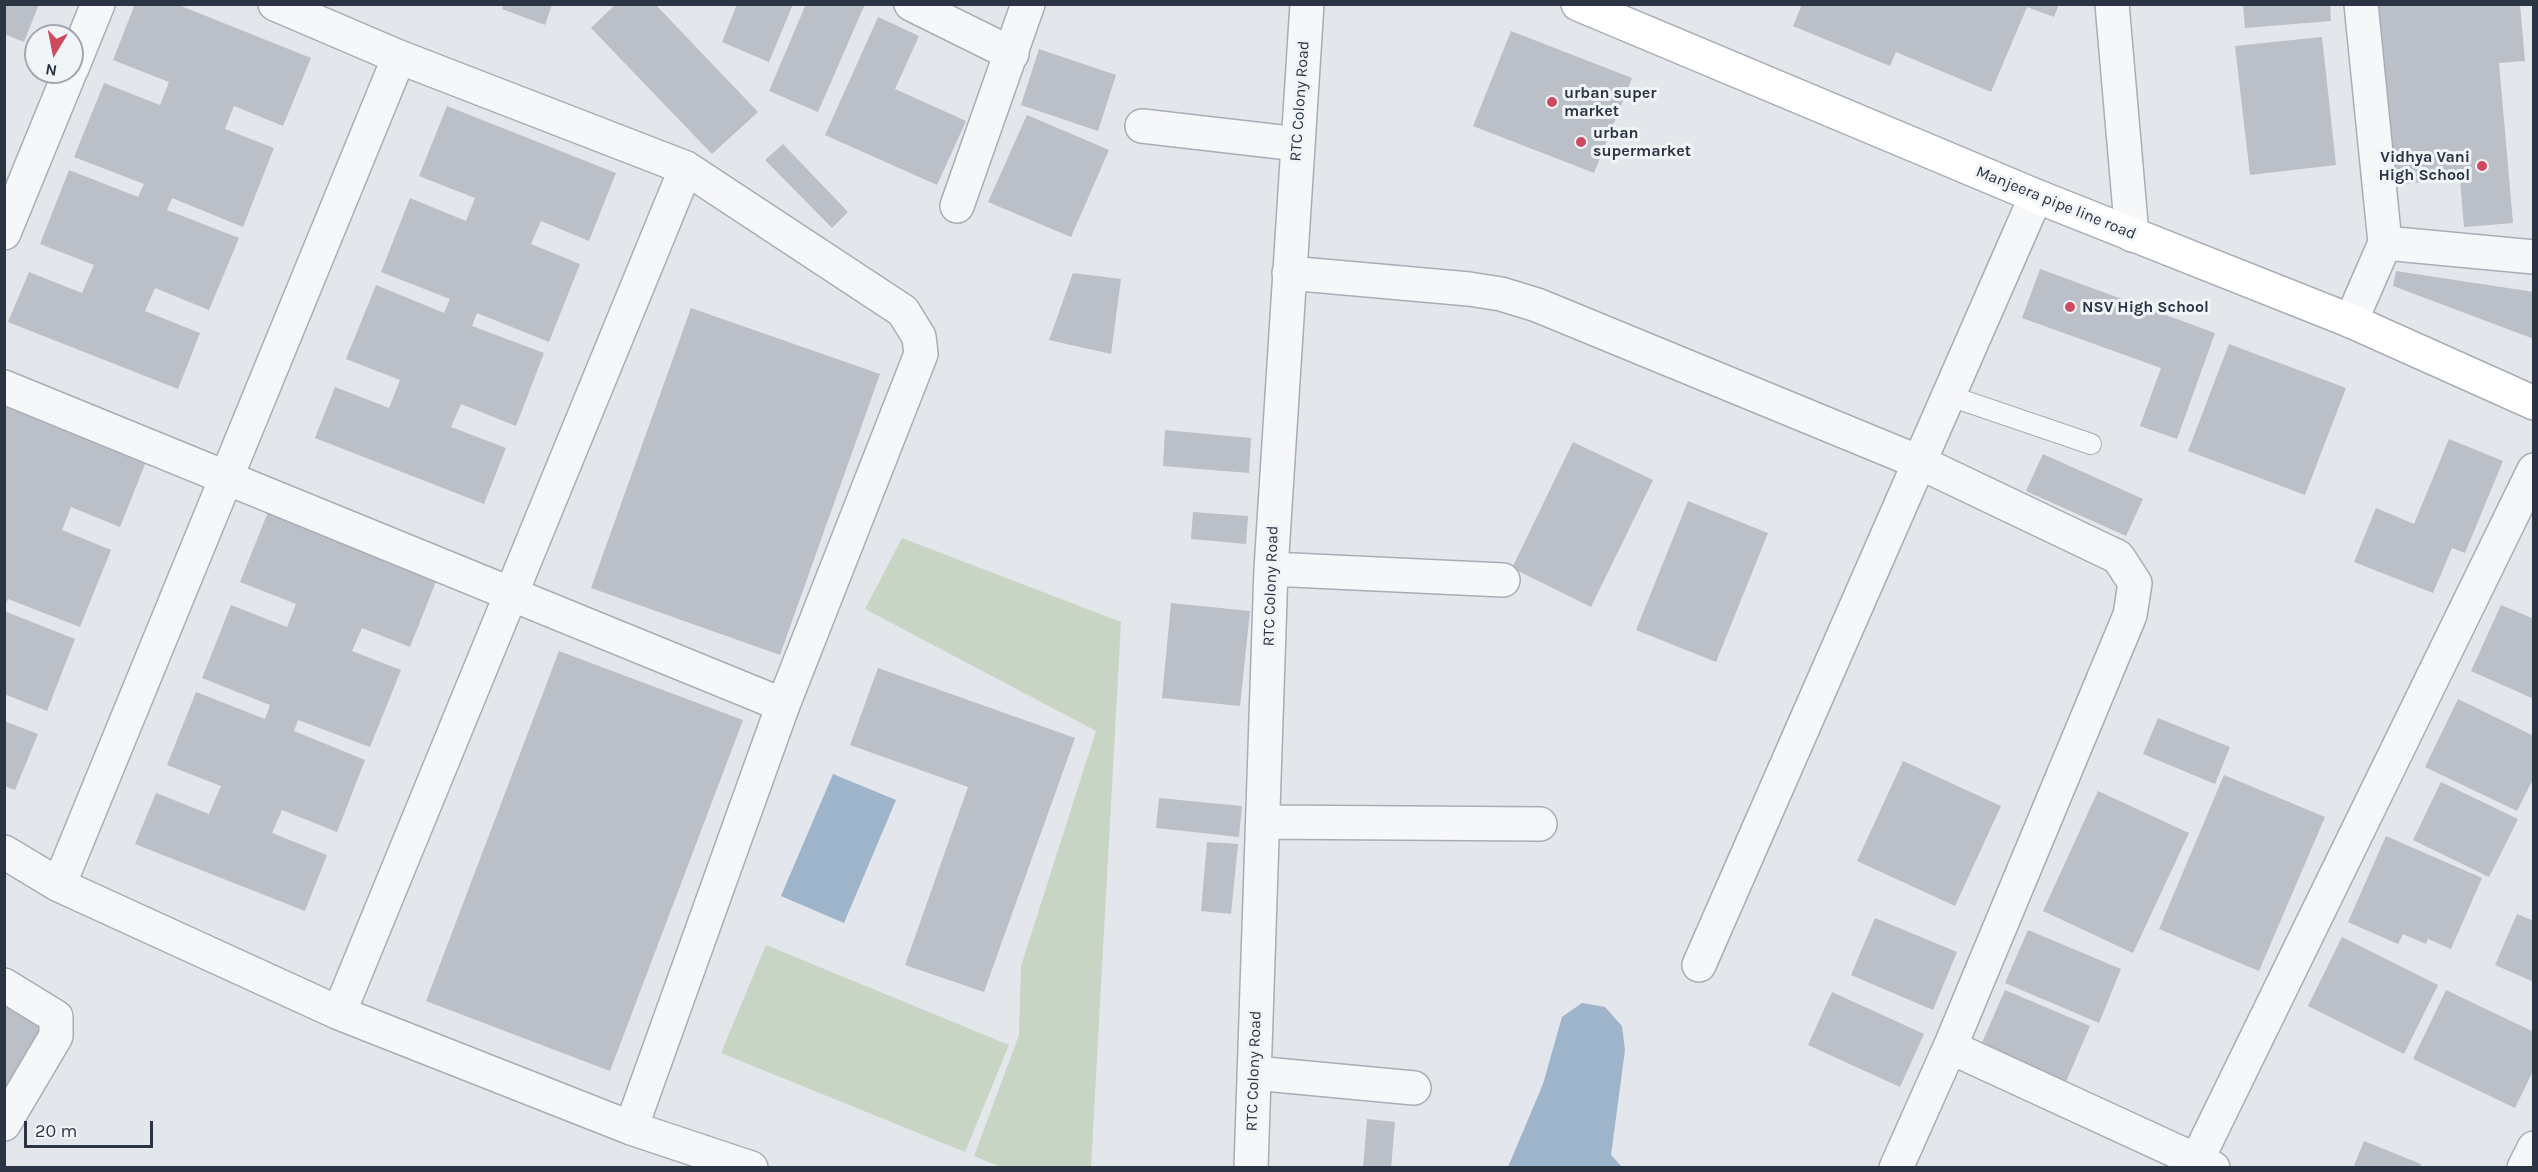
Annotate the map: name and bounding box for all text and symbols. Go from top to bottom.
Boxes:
north arrow [24,24,84,84]
street label: RTC Colony Road [1286,40,1314,162]
text: N [44,60,58,81]
place label: urban super market [1564,83,1657,121]
marker: urban super market [1545,95,1559,109]
place label: urban supermarket [1593,123,1691,161]
marker: urban supermarket [1574,135,1588,149]
place label: Vidhya Vani High School [2379,147,2470,185]
marker: Vidhya Vani High School [2475,159,2489,173]
street label: Manjeera pipe line road [1973,162,2139,244]
place label: NSV High School [2082,297,2209,317]
marker: NSV High School [2063,300,2077,314]
street label: RTC Colony Road [1259,525,1283,647]
street label: RTC Colony Road [1242,1010,1266,1132]
scale bar [27,1109,156,1147]
text: 20 m [35,1120,77,1142]

